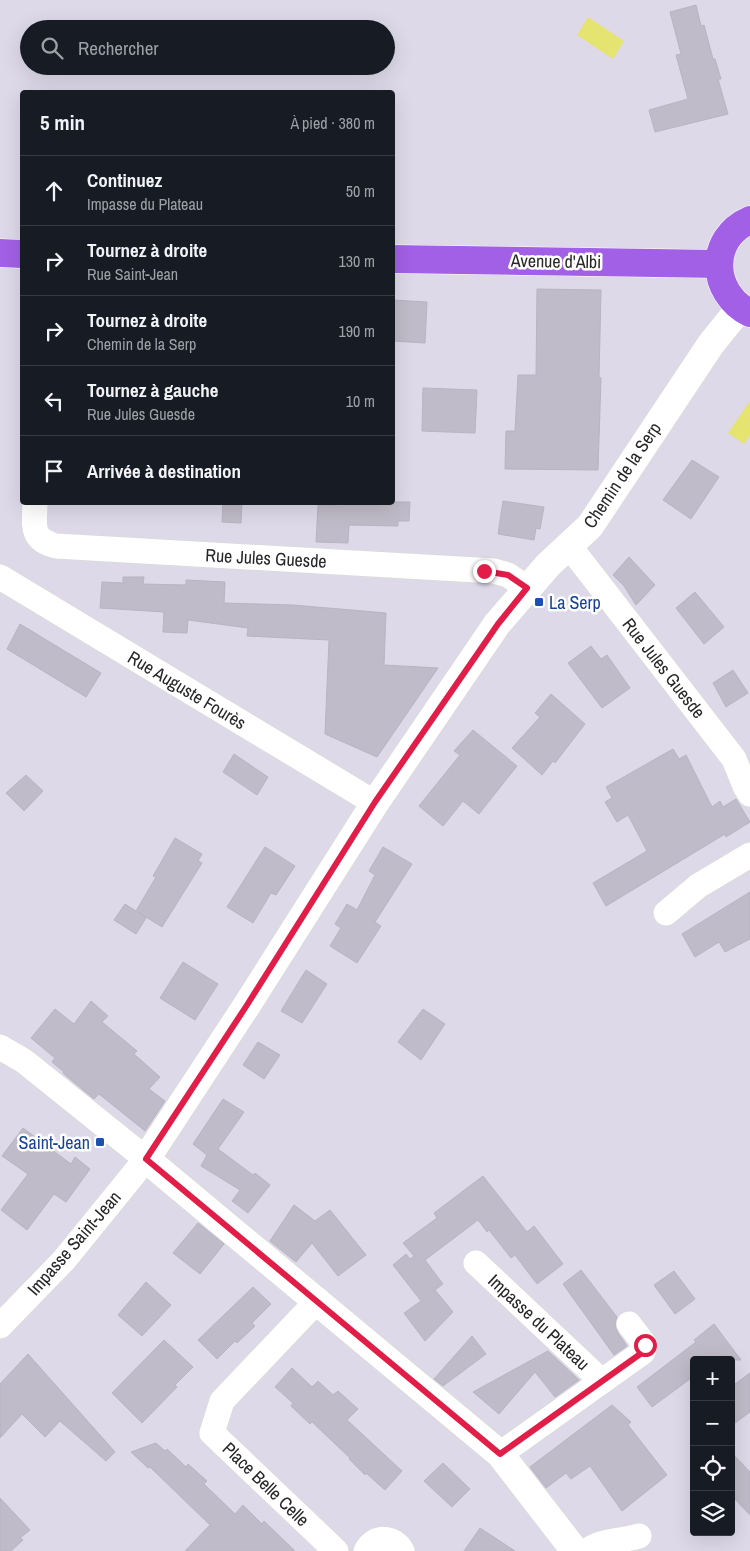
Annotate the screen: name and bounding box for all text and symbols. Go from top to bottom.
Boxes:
search box [20,20,395,75]
icon: search [38,34,66,62]
text: Rechercher [78,35,159,61]
text: 5 min [40,108,85,137]
text: À pied · 380 m [290,112,375,134]
text: Continuez [87,167,162,193]
icon: ahead [40,177,68,205]
text: 50 m [346,180,375,202]
text: Impasse du Plateau [87,193,203,215]
text: Tournez à droite [87,237,207,263]
icon: right [40,247,68,275]
street label: Avenue d'Albi [510,248,601,274]
text: 130 m [339,250,375,272]
text: Rue Saint-Jean [87,263,178,285]
text: Tournez à droite [87,307,207,333]
icon: right [40,317,68,345]
text: 190 m [339,320,375,342]
text: Chemin de la Serp [87,333,196,355]
text: Tournez à gauche [87,377,218,403]
icon: left [40,387,68,415]
text: 10 m [346,390,375,412]
text: Rue Jules Guesde [87,403,195,425]
street label: Chemin de la Serp [577,417,667,533]
icon: arrive [40,457,68,485]
text: Arrivée à destination [87,458,241,484]
street label: Rue Jules Guesde [205,542,327,574]
route end [473,560,496,583]
place label: La Serp [549,590,601,615]
marker: La Serp [533,596,545,608]
street label: Rue Jules Guesde [617,612,711,724]
street label: Rue Auguste Fourès [123,645,251,735]
place label: Saint-Jean [19,1130,90,1155]
marker: Saint-Jean [94,1136,106,1148]
street label: Impasse Saint-Jean [22,1185,126,1301]
street label: Impasse du Plateau [483,1268,595,1376]
route start [634,1334,657,1357]
map controls [690,1356,735,1536]
button: + [690,1356,735,1401]
button: − [690,1401,735,1446]
street label: Place Belle Celle [217,1436,315,1532]
button: locate [690,1446,735,1491]
button: layers [690,1491,735,1536]

